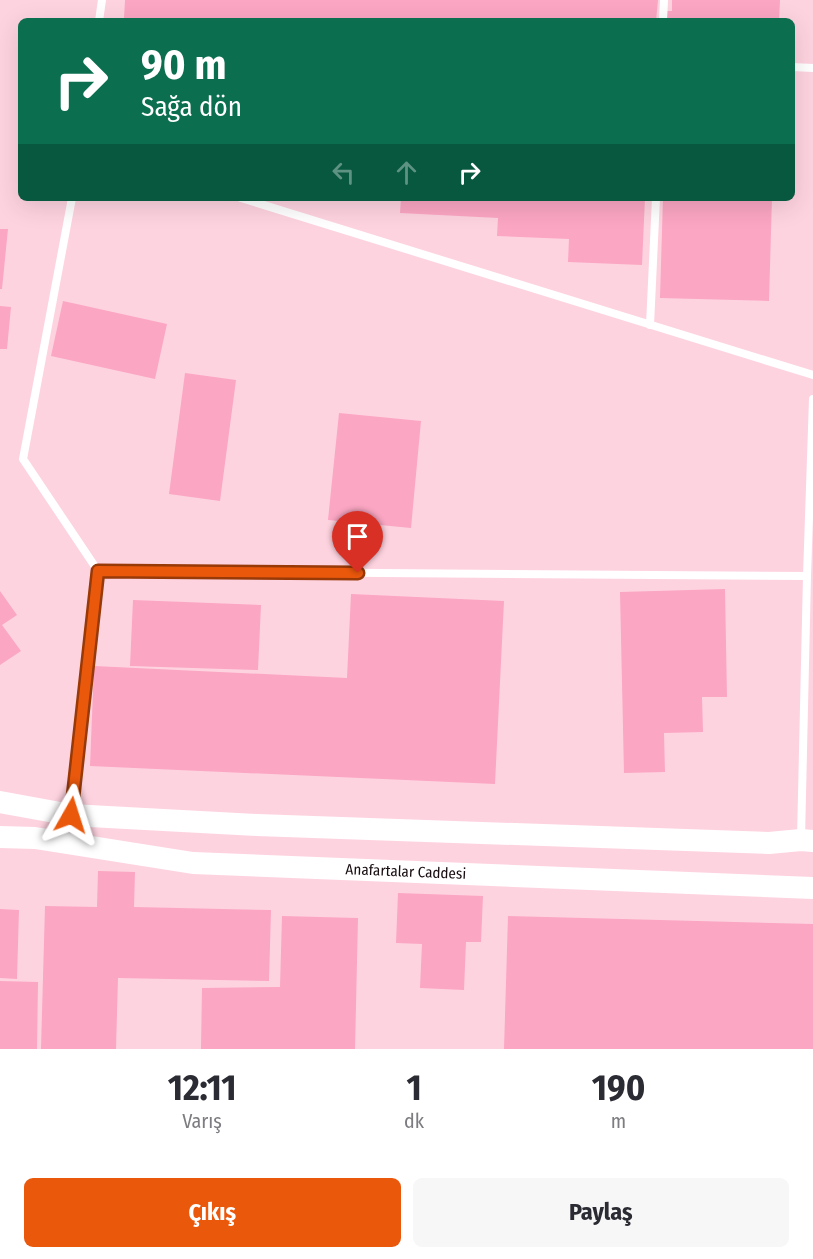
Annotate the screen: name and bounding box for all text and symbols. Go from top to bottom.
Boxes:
text: 90 m [141,40,226,90]
icon: right [42,42,120,120]
text: Sağa dön [141,91,242,123]
icon: left [327,156,360,189]
icon: ahead [390,156,423,189]
icon: right [453,156,486,189]
pin [332,511,383,573]
icon: arrive [341,520,374,553]
position arrow [39,783,103,847]
street label: Anafartalar Caddesi [345,860,466,883]
text: 12:11 [168,1066,236,1110]
text: 1 [406,1066,422,1110]
text: 190 [592,1066,645,1110]
text: Varış [182,1109,222,1133]
text: dk [404,1109,424,1133]
text: m [611,1109,626,1133]
button: Çıkış [24,1178,401,1247]
button: Paylaş [413,1178,789,1247]

